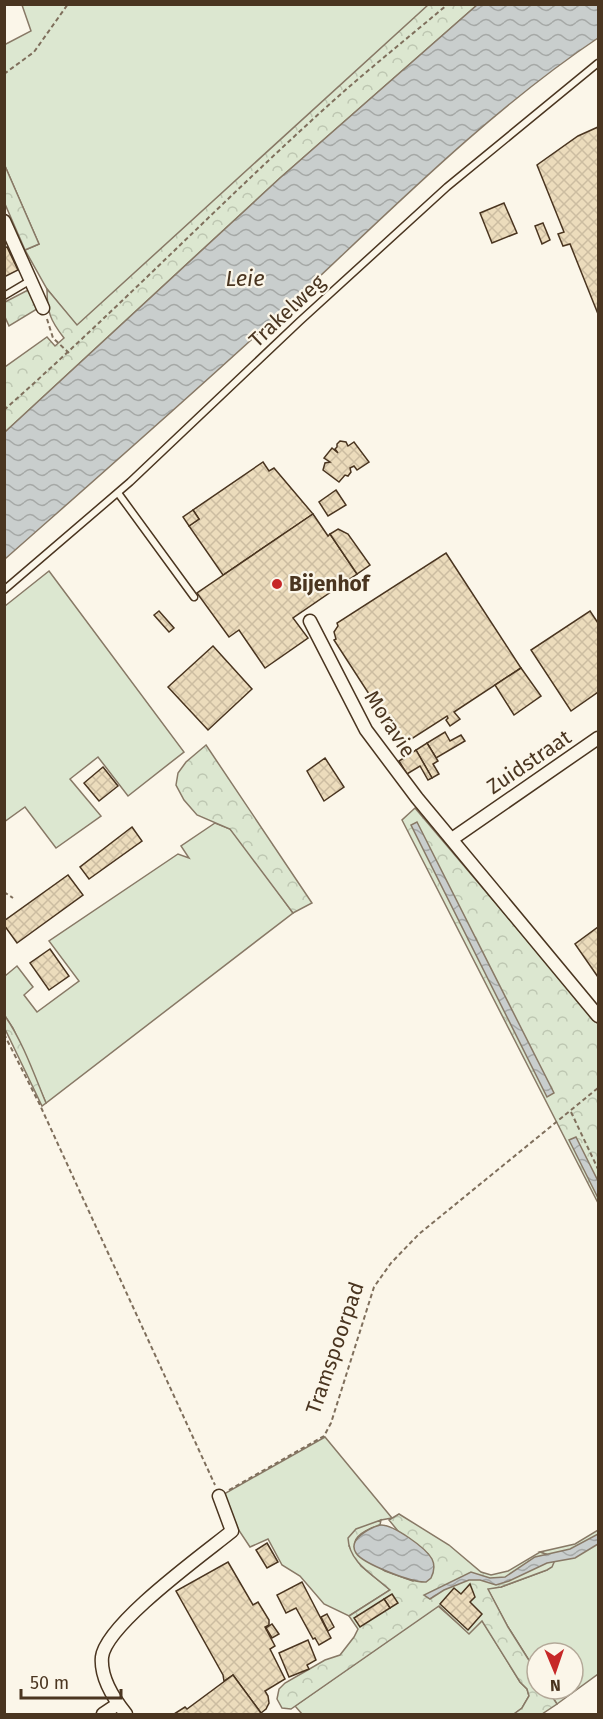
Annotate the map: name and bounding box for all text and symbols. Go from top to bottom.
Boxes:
water label: Leie [225,265,265,292]
street label: Trakelweg [244,269,331,353]
place label: Bijenhof [289,571,372,597]
marker: Bijenhof [270,577,284,591]
street label: Moravie [359,686,421,762]
street label: Zuidstraat [482,724,577,800]
street label: Tramspoorpad [300,1278,370,1418]
north arrow [525,1641,585,1701]
scale bar [21,1662,122,1700]
text: 50 m [30,1672,69,1694]
text: N [550,1676,561,1695]

